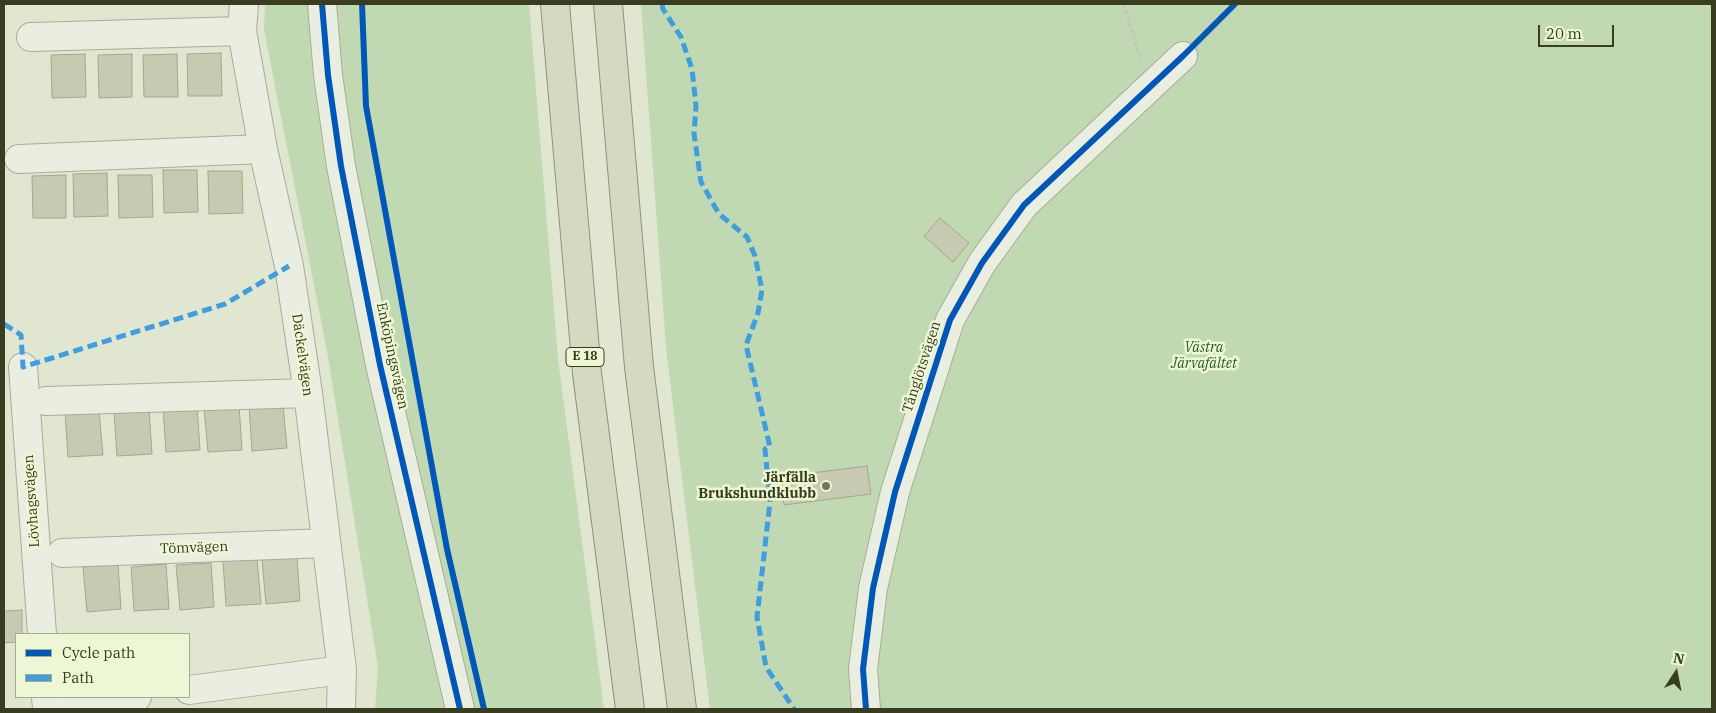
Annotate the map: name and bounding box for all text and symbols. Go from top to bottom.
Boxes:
scale bar [1541,15,1617,47]
text: 20 m [1546,24,1582,43]
street label: Enköpingsvägen [372,301,412,411]
street label: Däckelvägen [288,313,316,397]
street label: Tånglötsvägen [899,319,945,415]
park label: Västra Järvafältet [1171,340,1237,372]
road number: E 18 [566,348,604,367]
street label: Lövhagsvägen [20,454,44,548]
place label: Järfälla Brukshundklubb [698,470,816,502]
marker: Järfälla Brukshundklubb [820,480,832,492]
street label: Tömvägen [160,538,228,558]
legend [15,633,190,698]
text: Cycle path [62,643,135,662]
north arrow [1651,648,1701,698]
text: N [1672,648,1686,668]
text: Path [62,668,94,687]

